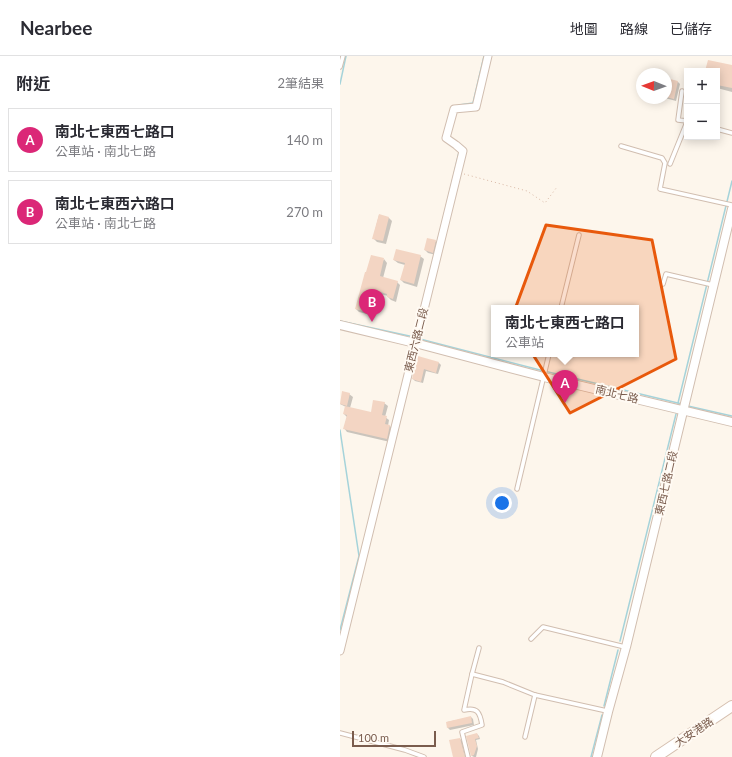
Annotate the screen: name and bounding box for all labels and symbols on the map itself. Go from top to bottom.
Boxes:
north arrow [636,68,672,104]
pin: B [359,289,385,322]
street label: 東西六路二段 [401,306,430,373]
pin: A [552,370,578,403]
street label: 南北七路 [594,382,640,405]
street label: 東西七路二段 [652,449,679,517]
your location [492,493,512,513]
street label: 大安港路 [672,714,716,749]
scale bar [352,729,436,748]

